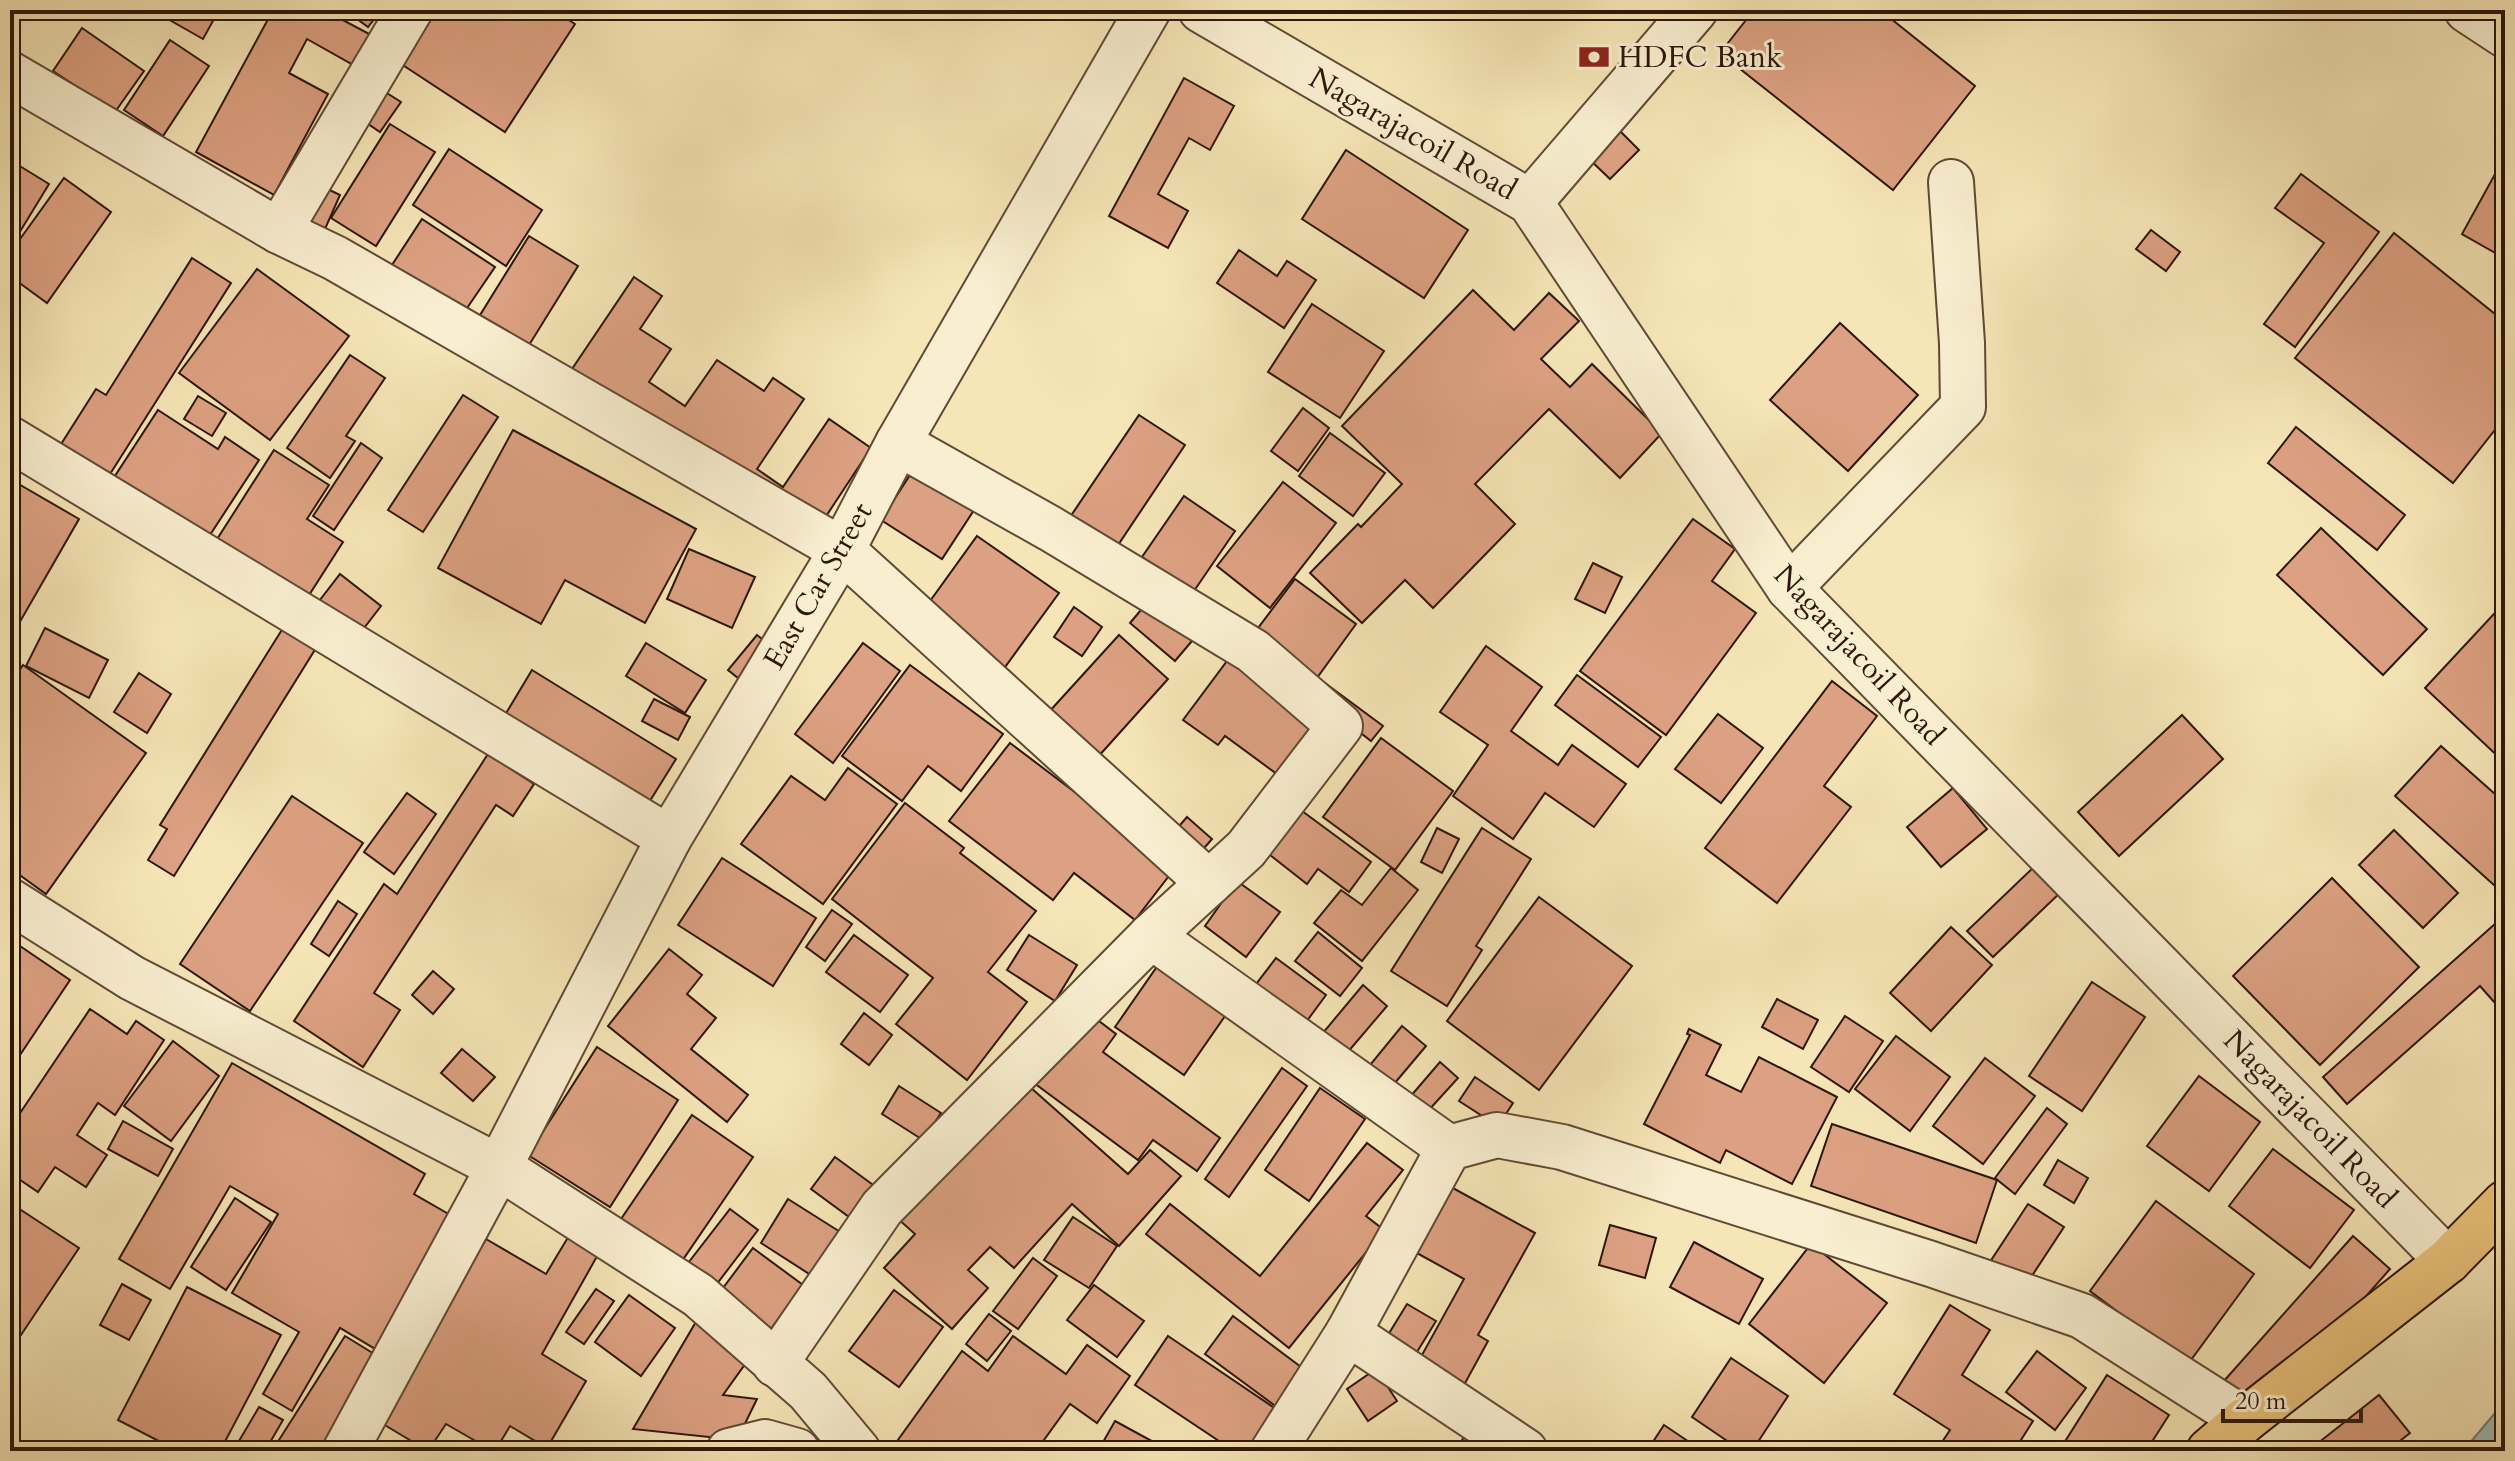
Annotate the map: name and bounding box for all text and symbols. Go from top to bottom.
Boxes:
place label: HDFC Bank [1618,37,1782,78]
bank icon: HDFC Bank [1577,40,1611,74]
street label: Nagarajacoil Road [1302,58,1524,210]
street label: East Car Street [754,495,883,677]
street label: Nagarajacoil Road [1764,556,1954,754]
street label: Nagarajacoil Road [2214,1021,2406,1217]
scale bar [2223,1373,2361,1423]
text: 20 m [2235,1385,2287,1418]

